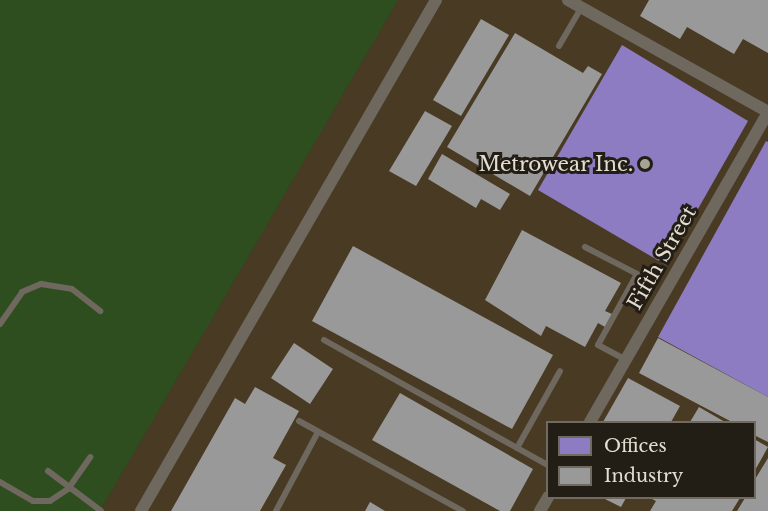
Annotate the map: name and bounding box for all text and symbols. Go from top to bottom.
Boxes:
place label: Metrowear Inc. [478,152,633,176]
marker: Metrowear Inc. [638,157,652,171]
street label: Fifth Street [623,202,701,314]
legend [546,421,756,499]
text: Offices [604,435,667,457]
text: Industry [604,465,683,487]

